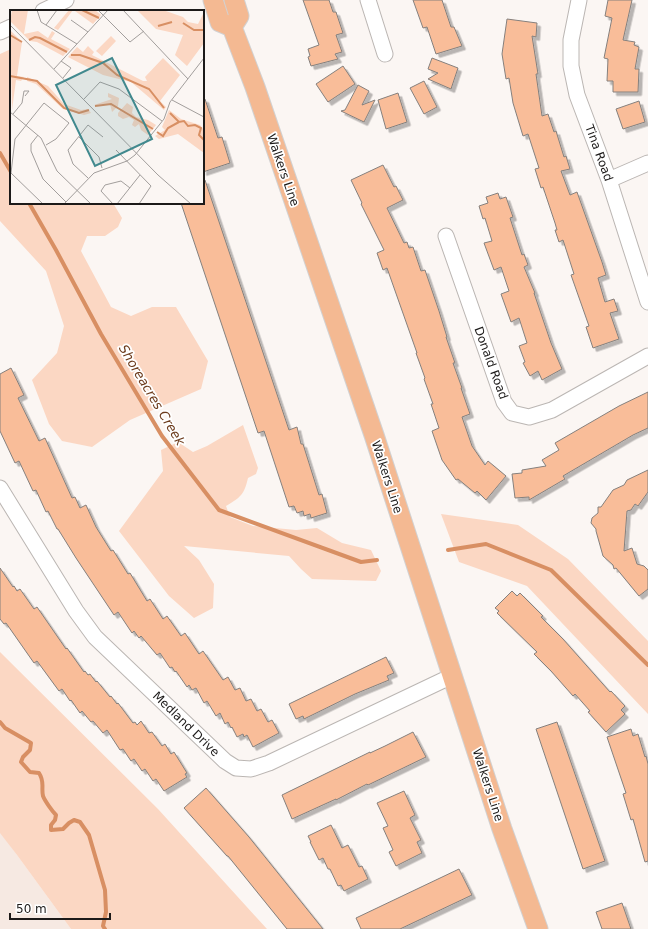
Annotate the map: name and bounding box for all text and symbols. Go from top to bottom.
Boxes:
inset map [10,10,204,204]
street label: Tina Road [582,122,616,183]
street label: Walkers Line [264,132,302,208]
street label: Donald Road [471,325,511,401]
water label: Shoreacres Creek [116,342,188,449]
street label: Walkers Line [369,439,405,515]
street label: Medland Drive [150,689,222,759]
street label: Walkers Line [470,747,506,823]
scale bar [10,895,110,921]
text: 50 m [16,902,47,916]

